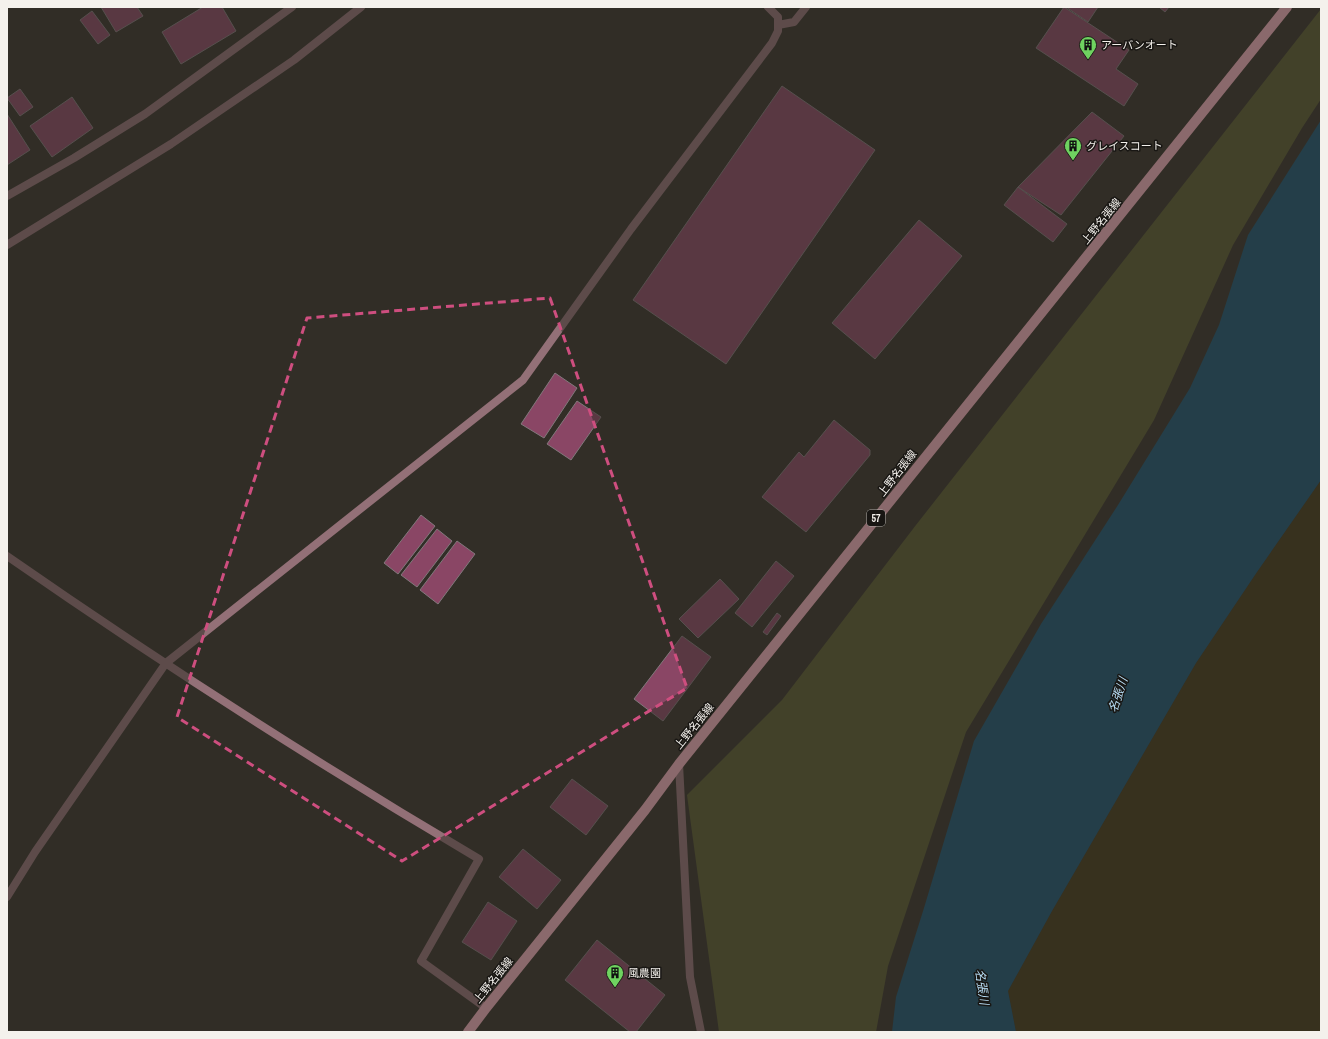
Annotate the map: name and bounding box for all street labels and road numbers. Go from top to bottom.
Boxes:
street label: 上野名張線 [1078,195,1124,247]
street label: 上野名張線 [875,447,919,499]
road number: 57 [867,510,885,526]
street label: 上野名張線 [671,700,717,752]
street label: 上野名張線 [470,954,516,1006]

